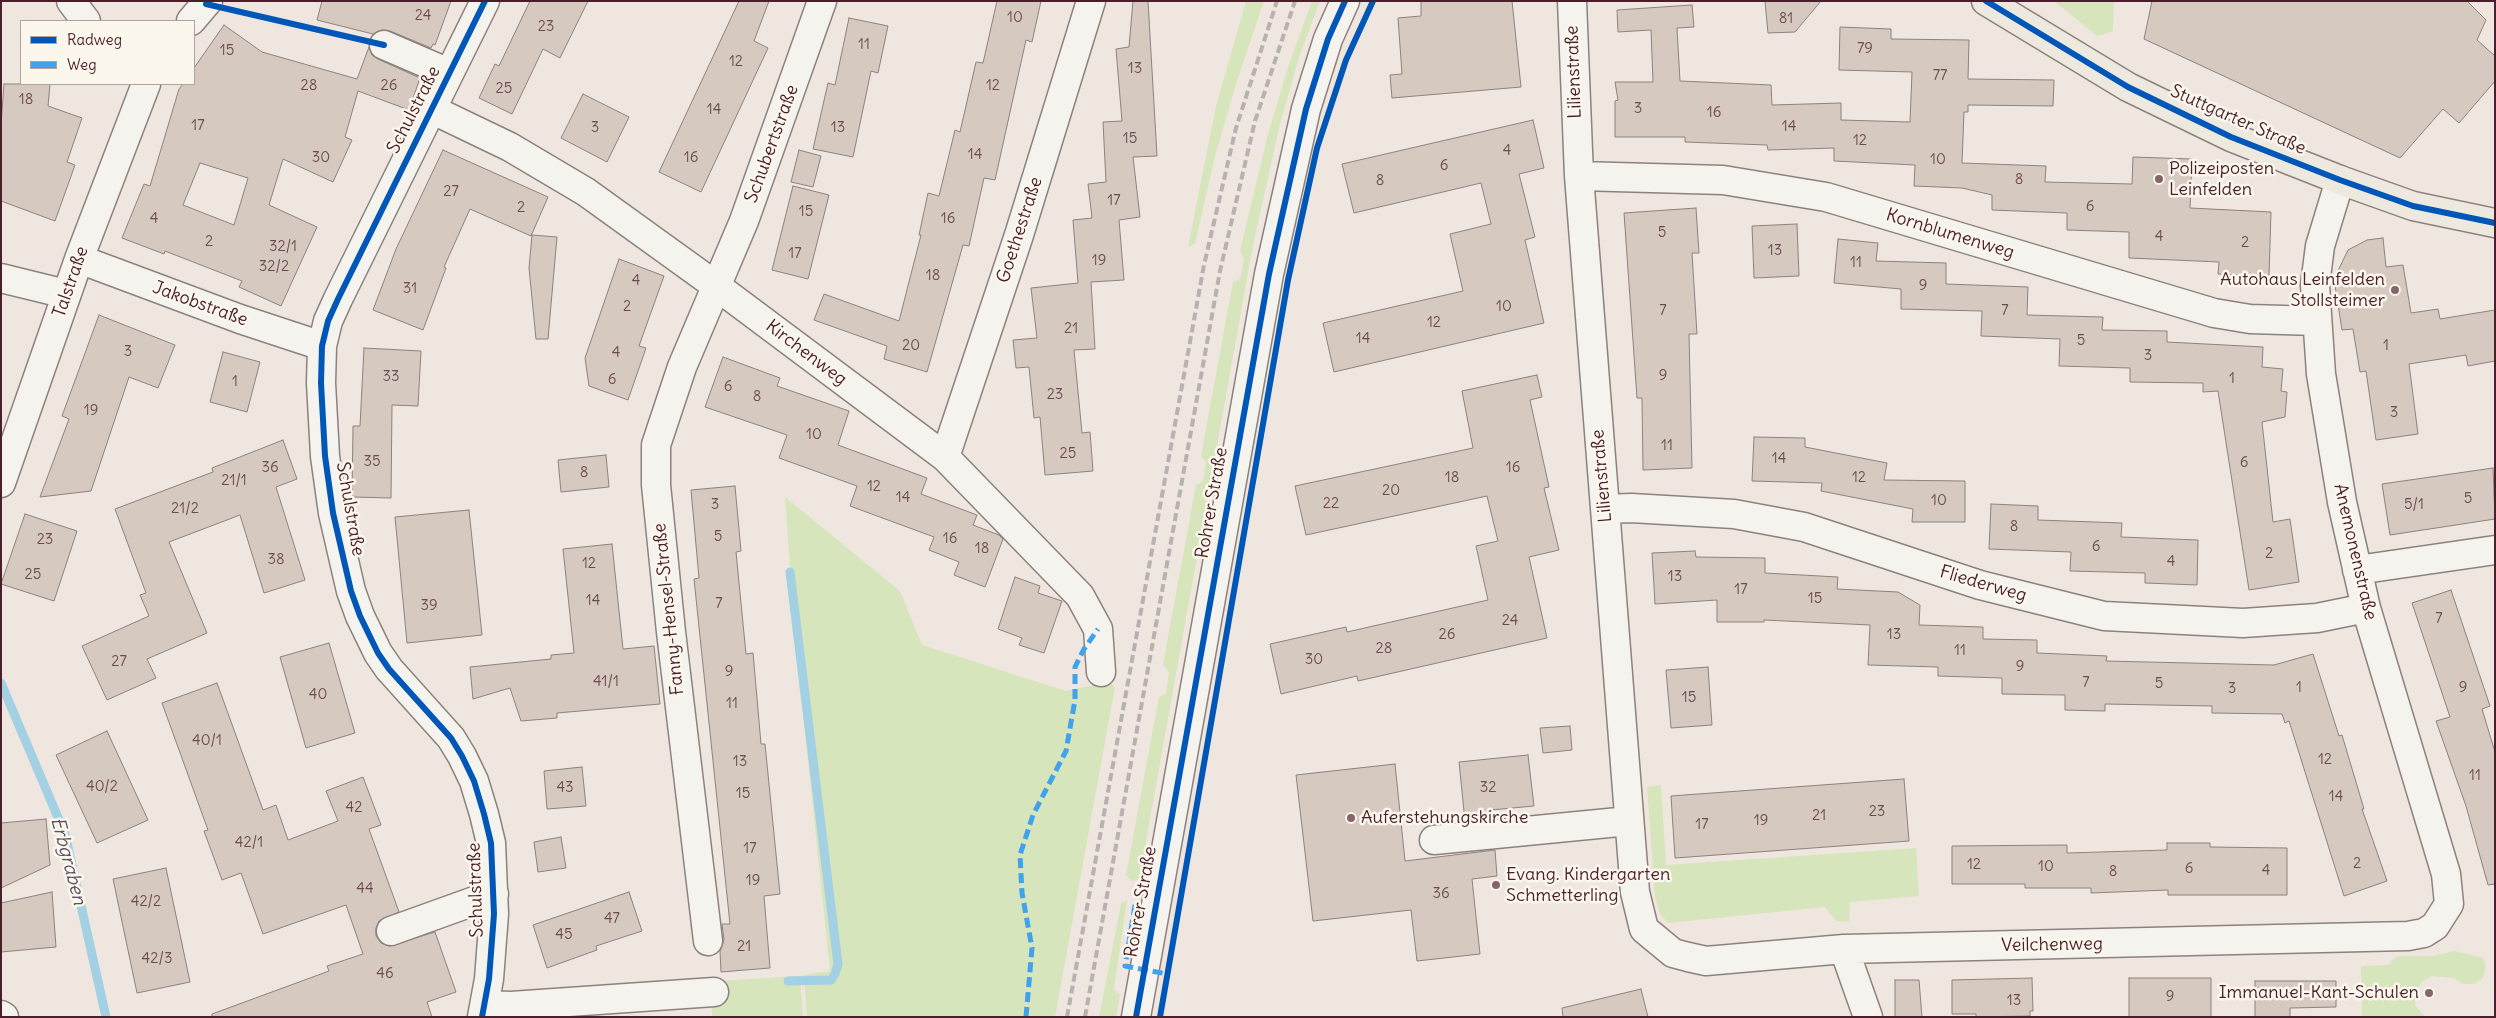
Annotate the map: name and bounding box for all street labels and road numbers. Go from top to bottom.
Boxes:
street label: Lilienstraße [1562,25,1586,119]
street label: Schulstraße [383,63,445,157]
street label: Stuttgarter Straße [2167,80,2309,160]
street label: Schubertstraße [741,82,803,206]
street label: Goethestraße [993,174,1047,286]
street label: Kornblumenweg [1883,204,2017,264]
street label: Talstraße [49,244,93,320]
street label: Jakobstraße [149,277,251,331]
street label: Kirchenweg [761,316,851,390]
street label: Lilienstraße [1587,429,1617,523]
street label: Rohrer Straße [1192,446,1232,560]
street label: Schulstraße [331,460,369,558]
street label: Anemonenstraße [2329,482,2381,622]
street label: Fanny-Hensel-Straße [649,522,689,696]
street label: Fliederweg [1937,561,2029,607]
street label: Schulstraße [464,842,488,938]
street label: Rohrer Straße [1121,845,1161,959]
street label: Veilchenweg [2001,933,2103,957]

